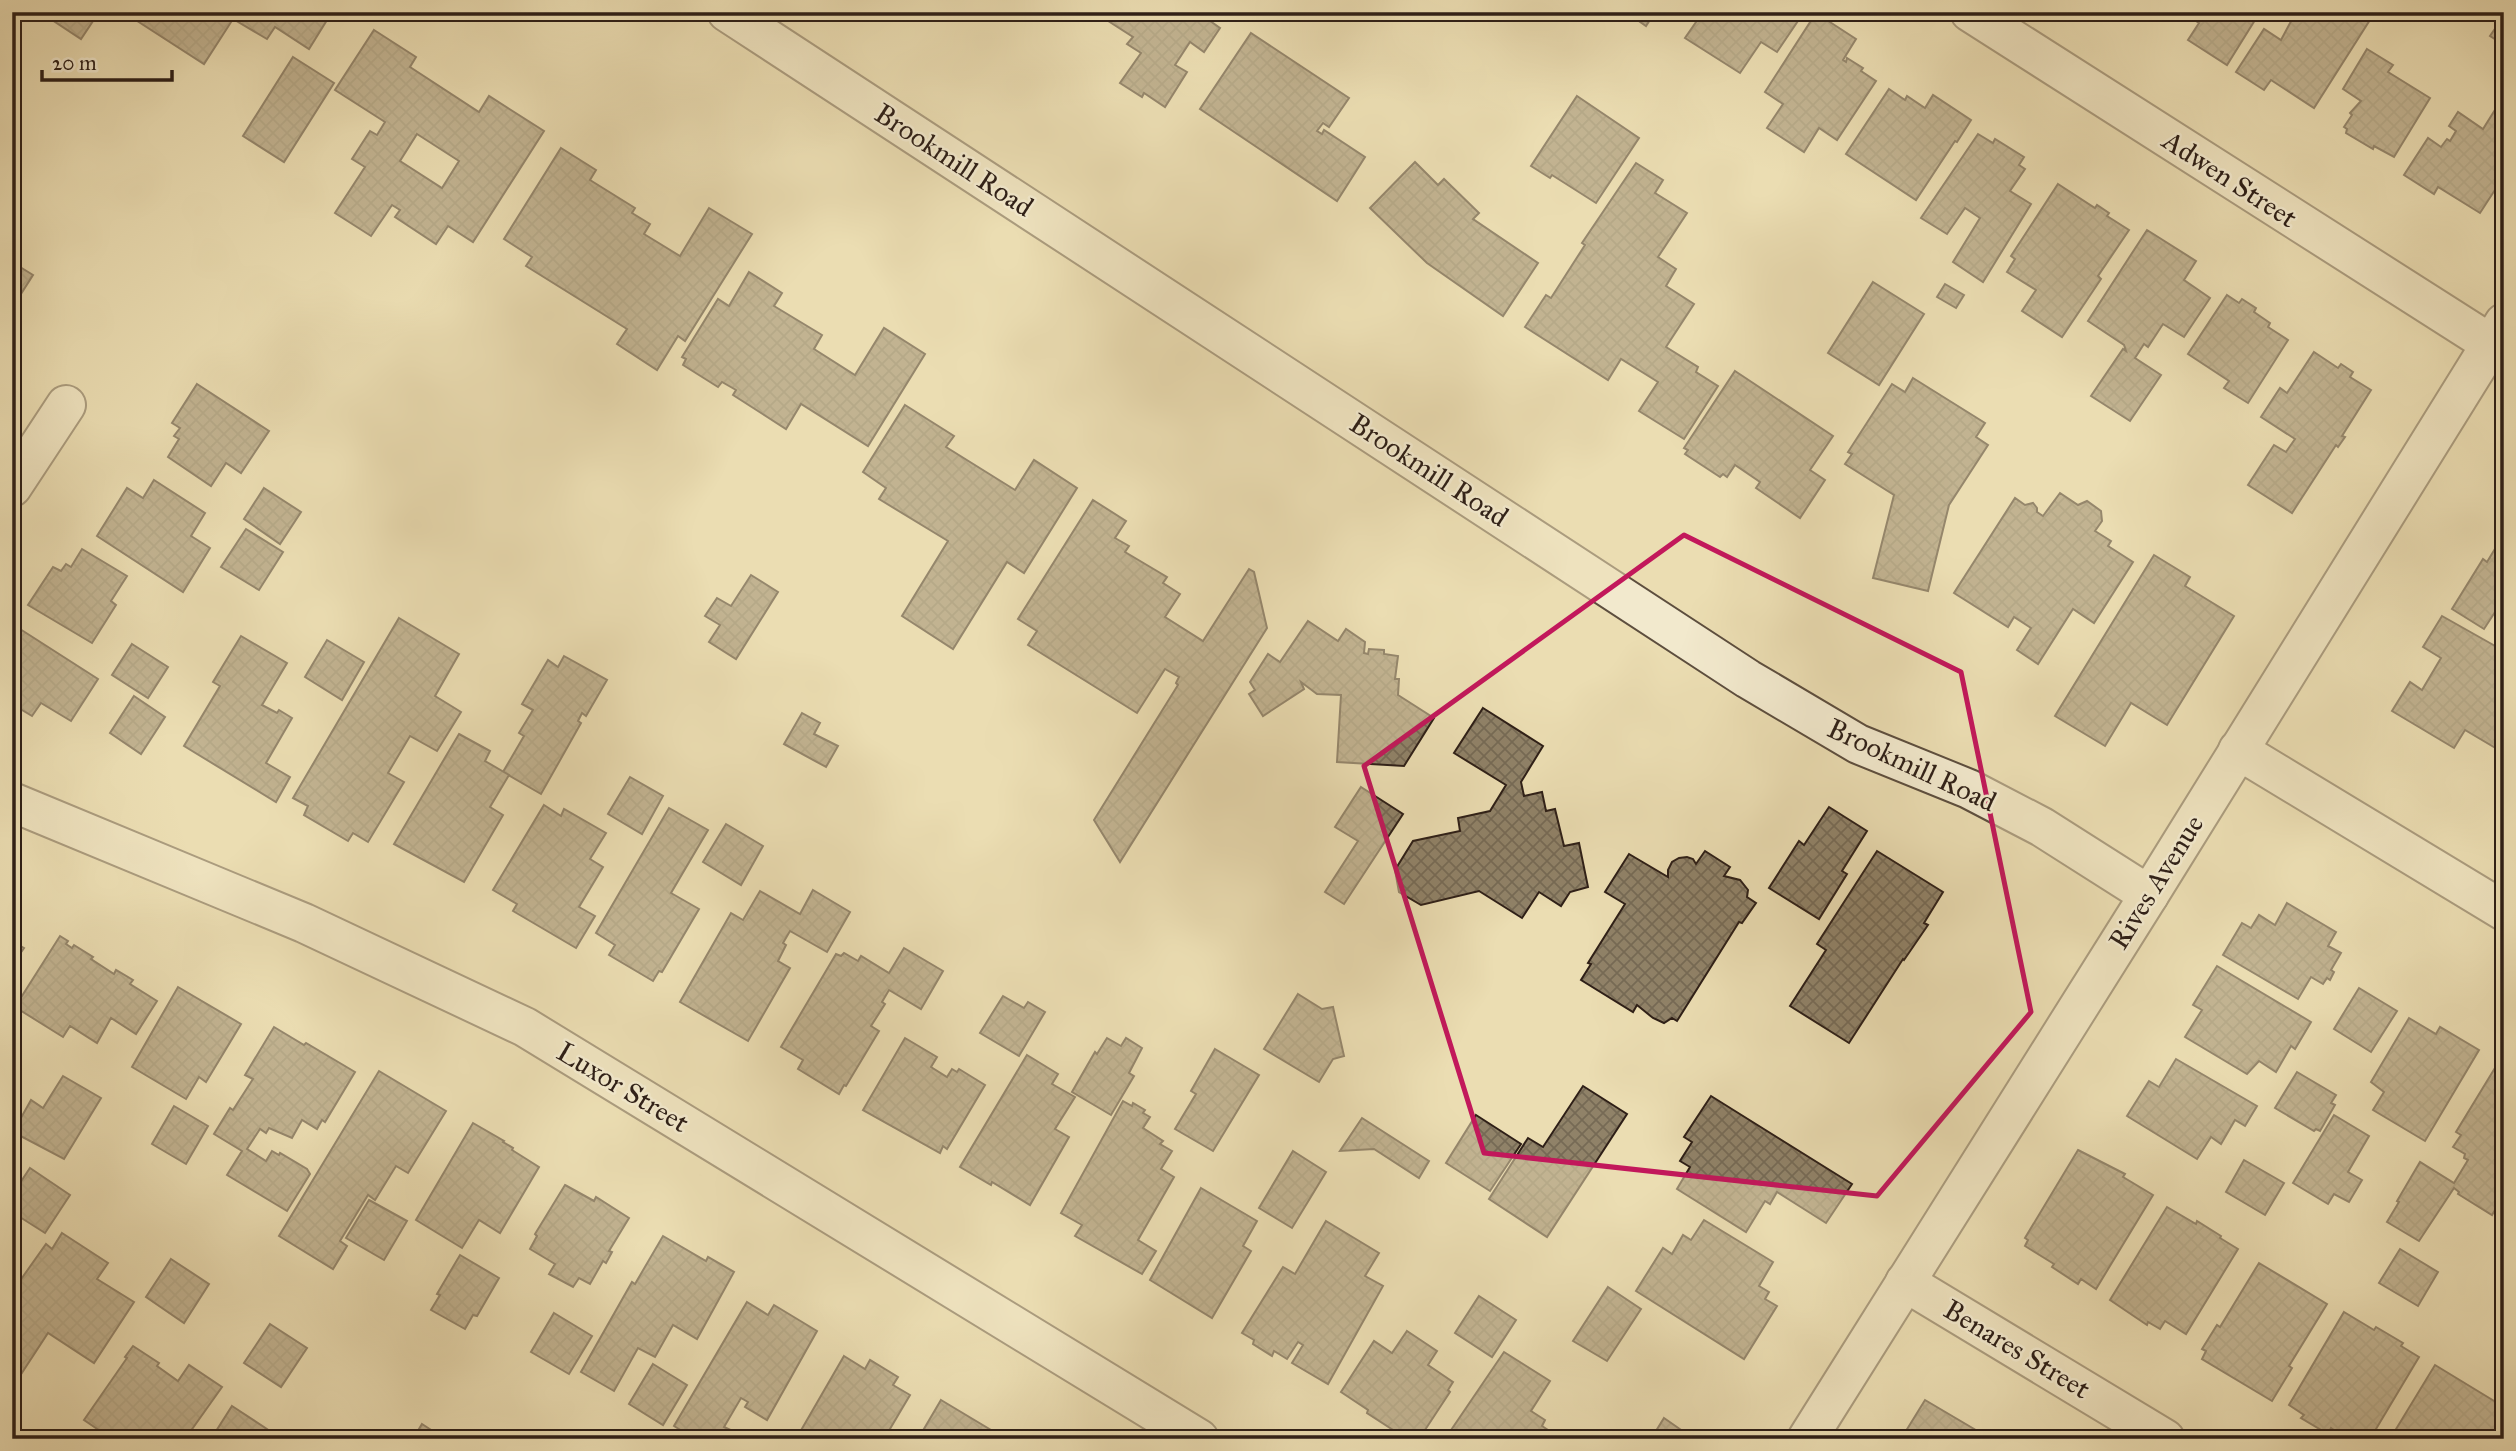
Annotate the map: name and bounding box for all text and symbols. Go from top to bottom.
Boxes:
scale bar [42,38,172,82]
text: 20 m [52,50,97,76]
street label: Brookmill Road [868,96,1040,224]
street label: Adwen Street [2155,122,2304,235]
street label: Brookmill Road [1343,406,1515,534]
street label: Brookmill Road [1822,711,2002,819]
street label: Rives Avenue [2101,808,2211,956]
street label: Luxor Street [551,1034,696,1140]
street label: Benares Street [1937,1292,2097,1407]

